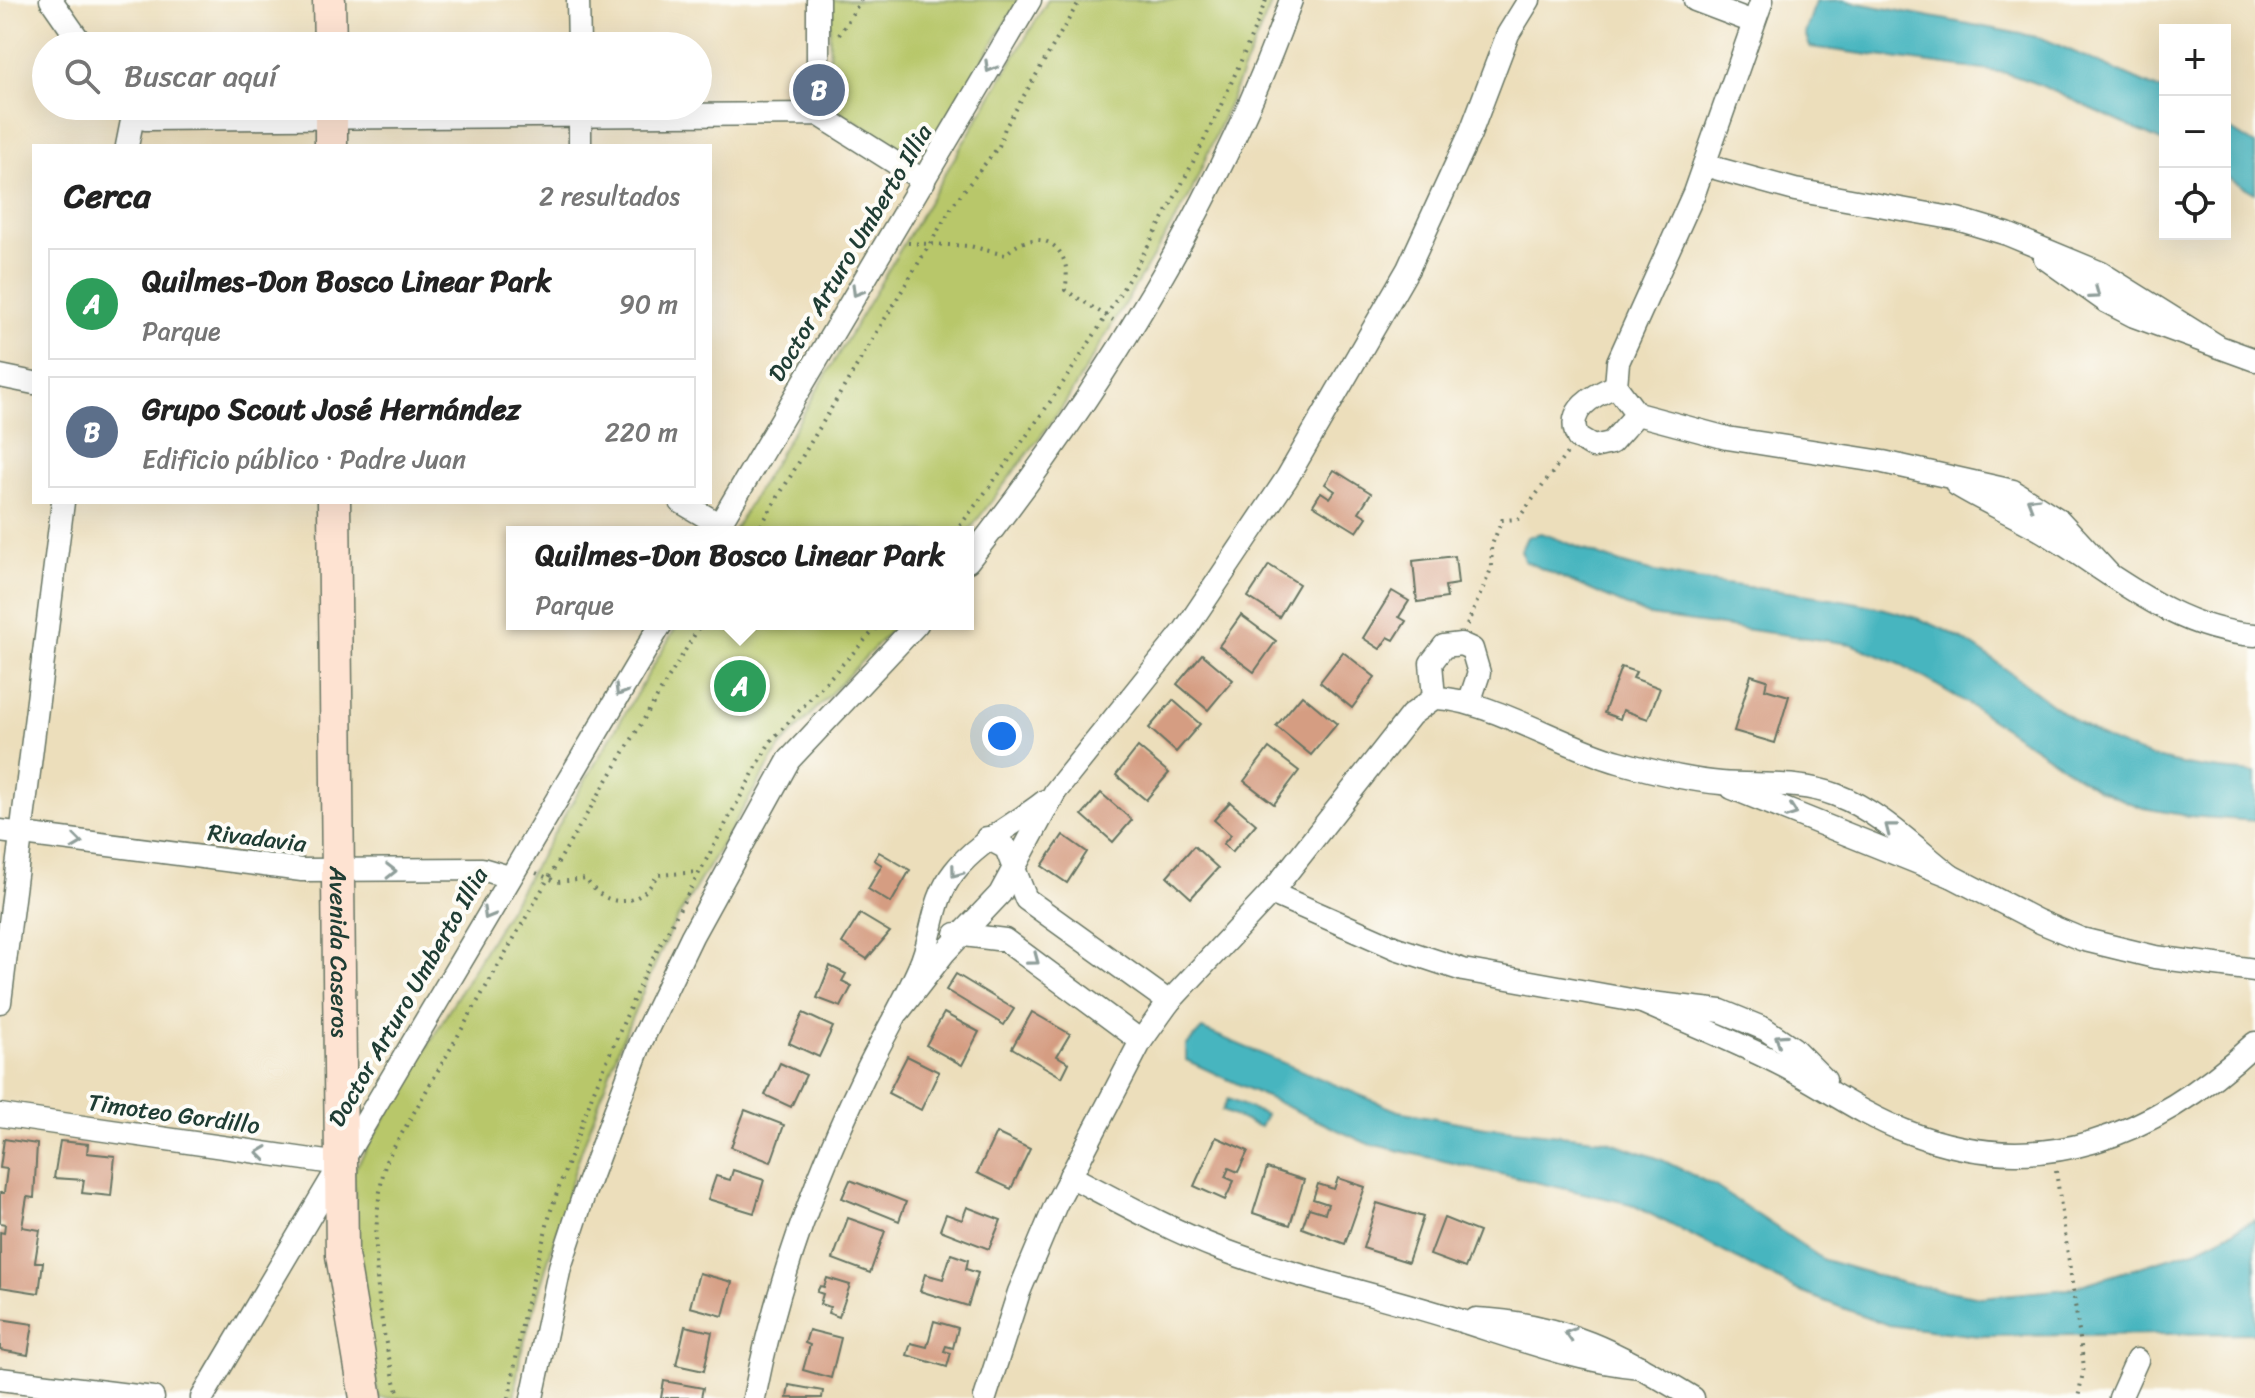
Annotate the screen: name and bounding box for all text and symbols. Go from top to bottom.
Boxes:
map controls [2159,24,2231,240]
button: + [2159,24,2231,96]
search box [32,32,712,120]
text: Buscar aquí [124,49,277,103]
icon: search [60,54,104,98]
one-way arrow [984,58,1000,73]
pin: B [793,60,845,120]
button: − [2159,96,2231,168]
street label: Doctor Arturo Umberto Illia [756,115,944,390]
text: Cerca [64,166,151,226]
button: locate [2159,168,2231,240]
text: 2 resultados [539,173,680,219]
text: Quilmes-Don Bosco Linear Park [142,254,552,308]
text: A [83,281,101,327]
text: 90 m [619,281,678,327]
one-way arrow [851,282,867,297]
one-way arrow [2086,284,2101,298]
text: Parque [142,308,221,354]
text: Grupo Scout José Hernández [142,382,521,436]
text: B [84,409,100,455]
text: 220 m [605,409,678,455]
text: Edificio público · Padre Juan [142,436,466,482]
one-way arrow [2026,496,2041,512]
popup [506,526,974,630]
text: Quilmes-Don Bosco Linear Park [535,528,945,582]
text: Parque [535,582,614,628]
pin: A [714,656,766,716]
one-way arrow [615,682,630,697]
your location [982,716,1022,756]
one-way arrow [1784,802,1798,819]
street label: Rivadavia [205,811,310,865]
one-way arrow [1884,823,1899,837]
one-way arrow [71,833,84,850]
street label: Doctor Arturo Umberto Illia [316,858,500,1135]
one-way arrow [385,862,398,880]
one-way arrow [951,863,965,877]
street label: Avenida Caseros [317,865,361,1038]
one-way arrow [482,905,498,920]
one-way arrow [1025,950,1040,965]
one-way arrow [1775,1034,1789,1049]
street label: Timoteo Gordillo [85,1081,263,1147]
one-way arrow [256,1145,269,1162]
one-way arrow [1563,1327,1577,1343]

